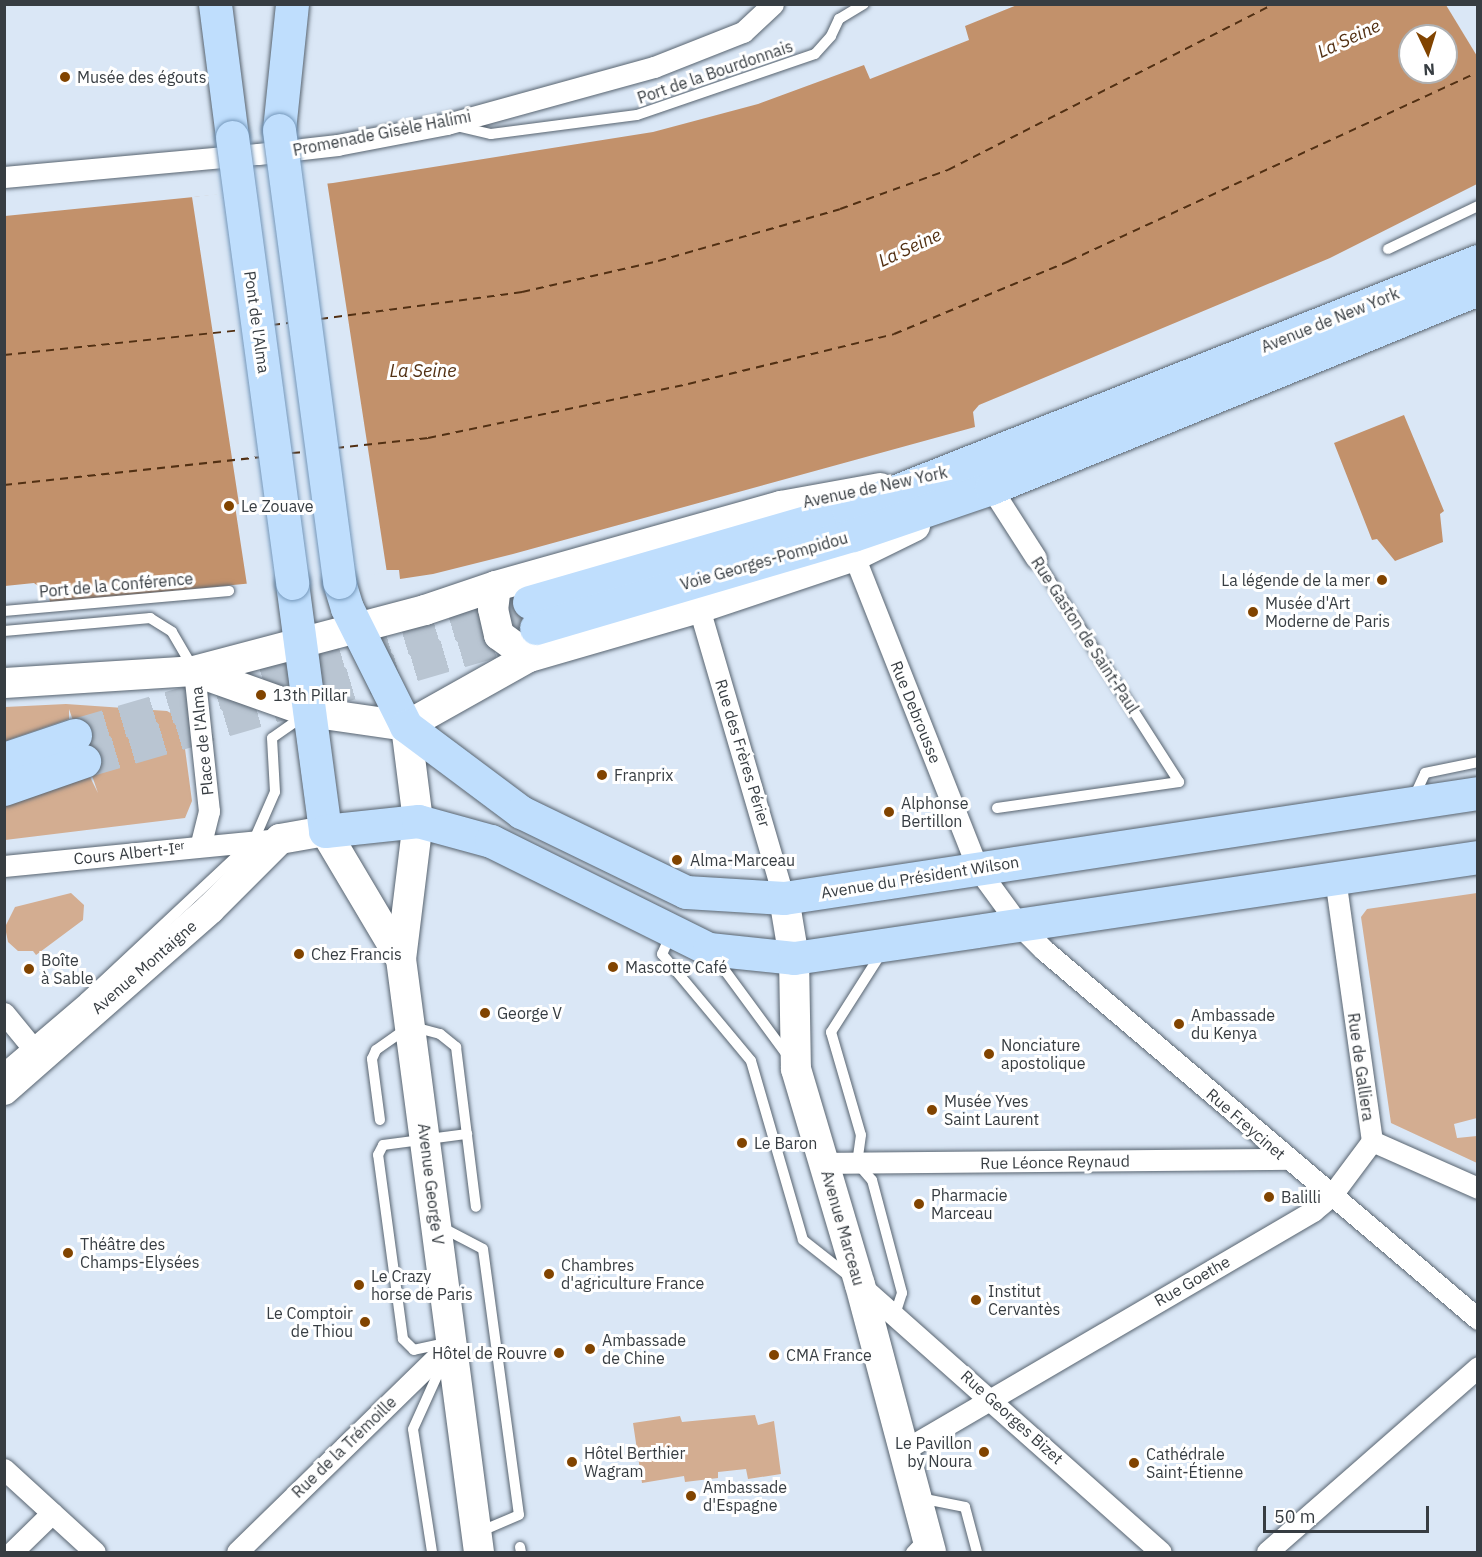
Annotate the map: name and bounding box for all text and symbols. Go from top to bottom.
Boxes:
water label: La Seine [1314,15,1384,63]
north arrow [1398,24,1458,84]
street label: Port de la Bourdonnais [635,36,795,108]
text: N [1423,60,1436,80]
place label: Musée des égouts [77,67,206,87]
marker: Musée des égouts [58,70,72,84]
street label: Promenade Gisèle Halimi [291,106,473,160]
water label: La Seine [875,224,945,272]
street label: Pont de l'Alma [240,270,274,374]
street label: Avenue de New York [1258,284,1402,356]
water label: La Seine [390,360,456,382]
street label: Avenue de New York [801,462,949,512]
place label: Le Zouave [241,496,314,516]
marker: Le Zouave [222,499,236,513]
street label: Voie Georges-Pompidou [678,528,850,594]
street label: Rue Gaston de Saint-Paul [1027,553,1143,717]
street label: Port de la Conférence [38,569,194,601]
place label: La légende de la mer [1221,570,1370,590]
marker: La légende de la mer [1375,573,1389,587]
place label: Musée d'Art Moderne de Paris [1265,593,1390,631]
marker: Musée d'Art Moderne de Paris [1246,605,1260,619]
street label: Rue Debrousse [887,658,945,766]
street label: Rue des Frères Périer [711,677,775,829]
place label: 13th Pillar [273,685,347,705]
street label: Place de l'Alma [187,686,217,796]
marker: 13th Pillar [254,688,268,702]
place label: Franprix [614,765,673,785]
marker: Franprix [595,768,609,782]
place label: Alphonse Bertillon [901,793,969,831]
marker: Alphonse Bertillon [882,805,896,819]
street label: Cours Albert-Iᵉʳ [73,838,185,868]
place label: Alma-Marceau [690,850,795,870]
marker: Alma-Marceau [668,851,686,869]
street label: Avenue du Président Wilson [820,852,1020,902]
street label: Avenue Montaigne [88,916,200,1018]
place label: Chez Francis [311,944,402,964]
marker: Chez Francis [292,947,306,961]
place label: Boîte à Sable [41,950,94,988]
place label: Mascotte Café [625,957,727,977]
marker: Mascotte Café [606,960,620,974]
marker: Boîte à Sable [22,962,36,976]
place label: George V [497,1003,562,1023]
place label: Ambassade du Kenya [1191,1005,1275,1043]
marker: George V [478,1006,492,1020]
street label: Rue de Galliera [1344,1012,1378,1122]
marker: Ambassade du Kenya [1172,1017,1186,1031]
place label: Nonciature apostolique [1001,1035,1085,1073]
marker: Nonciature apostolique [982,1047,996,1061]
street label: Rue Freycinet [1203,1084,1289,1164]
place label: Musée Yves Saint Laurent [944,1091,1039,1129]
marker: Musée Yves Saint Laurent [925,1103,939,1117]
street label: Avenue George V [414,1122,448,1246]
place label: Le Baron [754,1133,817,1153]
marker: Le Baron [735,1136,749,1150]
street label: Rue Léonce Reynaud [980,1151,1130,1173]
street label: Avenue Marceau [817,1168,869,1288]
place label: Pharmacie Marceau [931,1185,1008,1223]
place label: Balilli [1281,1187,1321,1207]
marker: Balilli [1262,1190,1276,1204]
marker: Pharmacie Marceau [912,1197,926,1211]
place label: Théâtre des Champs-Elysées [80,1234,199,1272]
marker: Théâtre des Champs-Elysées [61,1246,75,1260]
street label: Rue Goethe [1151,1252,1233,1310]
place label: Chambres d'agriculture France [561,1255,704,1293]
place label: Le Crazy horse de Paris [371,1266,473,1304]
marker: Chambres d'agriculture France [542,1267,556,1281]
marker: Le Crazy horse de Paris [352,1278,366,1292]
place label: Institut Cervantès [988,1281,1060,1319]
marker: Institut Cervantès [969,1293,983,1307]
place label: Le Comptoir de Thiou [266,1303,353,1341]
marker: Le Comptoir de Thiou [358,1315,372,1329]
place label: Ambassade de Chine [602,1330,686,1368]
marker: Ambassade de Chine [583,1342,597,1356]
place label: Hôtel de Rouvre [432,1343,547,1363]
place label: CMA France [786,1345,872,1365]
marker: Hôtel de Rouvre [552,1346,566,1360]
marker: CMA France [767,1348,781,1362]
street label: Rue Georges Bizet [957,1366,1067,1468]
street label: Rue de la Trémoille [288,1392,400,1502]
place label: Le Pavillon by Noura [895,1433,972,1471]
place label: Hôtel Berthier Wagram [584,1443,685,1481]
place label: Cathédrale Saint-Étienne [1146,1444,1243,1482]
marker: Le Pavillon by Noura [977,1445,991,1459]
marker: Hôtel Berthier Wagram [565,1455,579,1469]
marker: Cathédrale Saint-Étienne [1127,1456,1141,1470]
place label: Ambassade d'Espagne [703,1477,787,1515]
marker: Ambassade d'Espagne [684,1489,698,1503]
scale bar [1266,1494,1432,1532]
text: 50 m [1274,1505,1316,1528]

